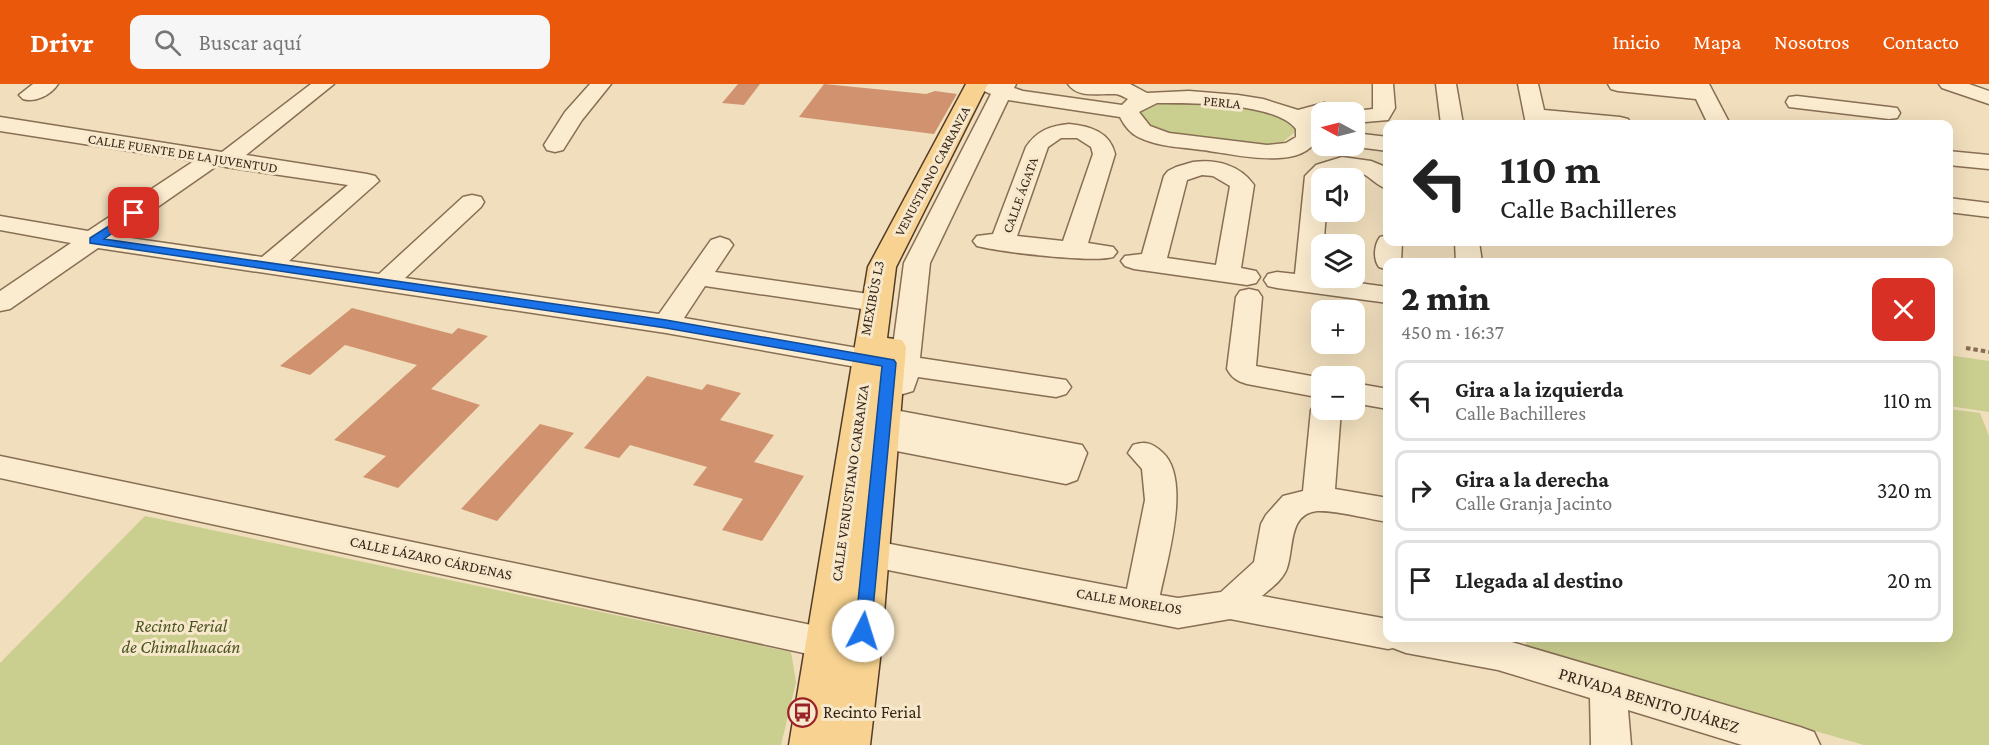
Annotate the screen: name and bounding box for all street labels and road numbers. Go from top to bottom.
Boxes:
street label: PERLA [1203,92,1241,112]
street label: VENUSTIANO CARRANZA [891,103,973,239]
street label: CALLE FUENTE DE LA JUVENTUD [87,130,279,176]
street label: CALLE ÁGATA [999,155,1041,235]
street label: MEXIBÚS L3 [857,259,887,337]
street label: CALLE VENUSTIANO CARRANZA [828,383,872,582]
street label: CALLE LÁZARO CÁRDENAS [348,533,514,583]
street label: CALLE MORELOS [1075,585,1183,617]
street label: PRIVADA BENITO JUÁREZ [1556,663,1742,737]

